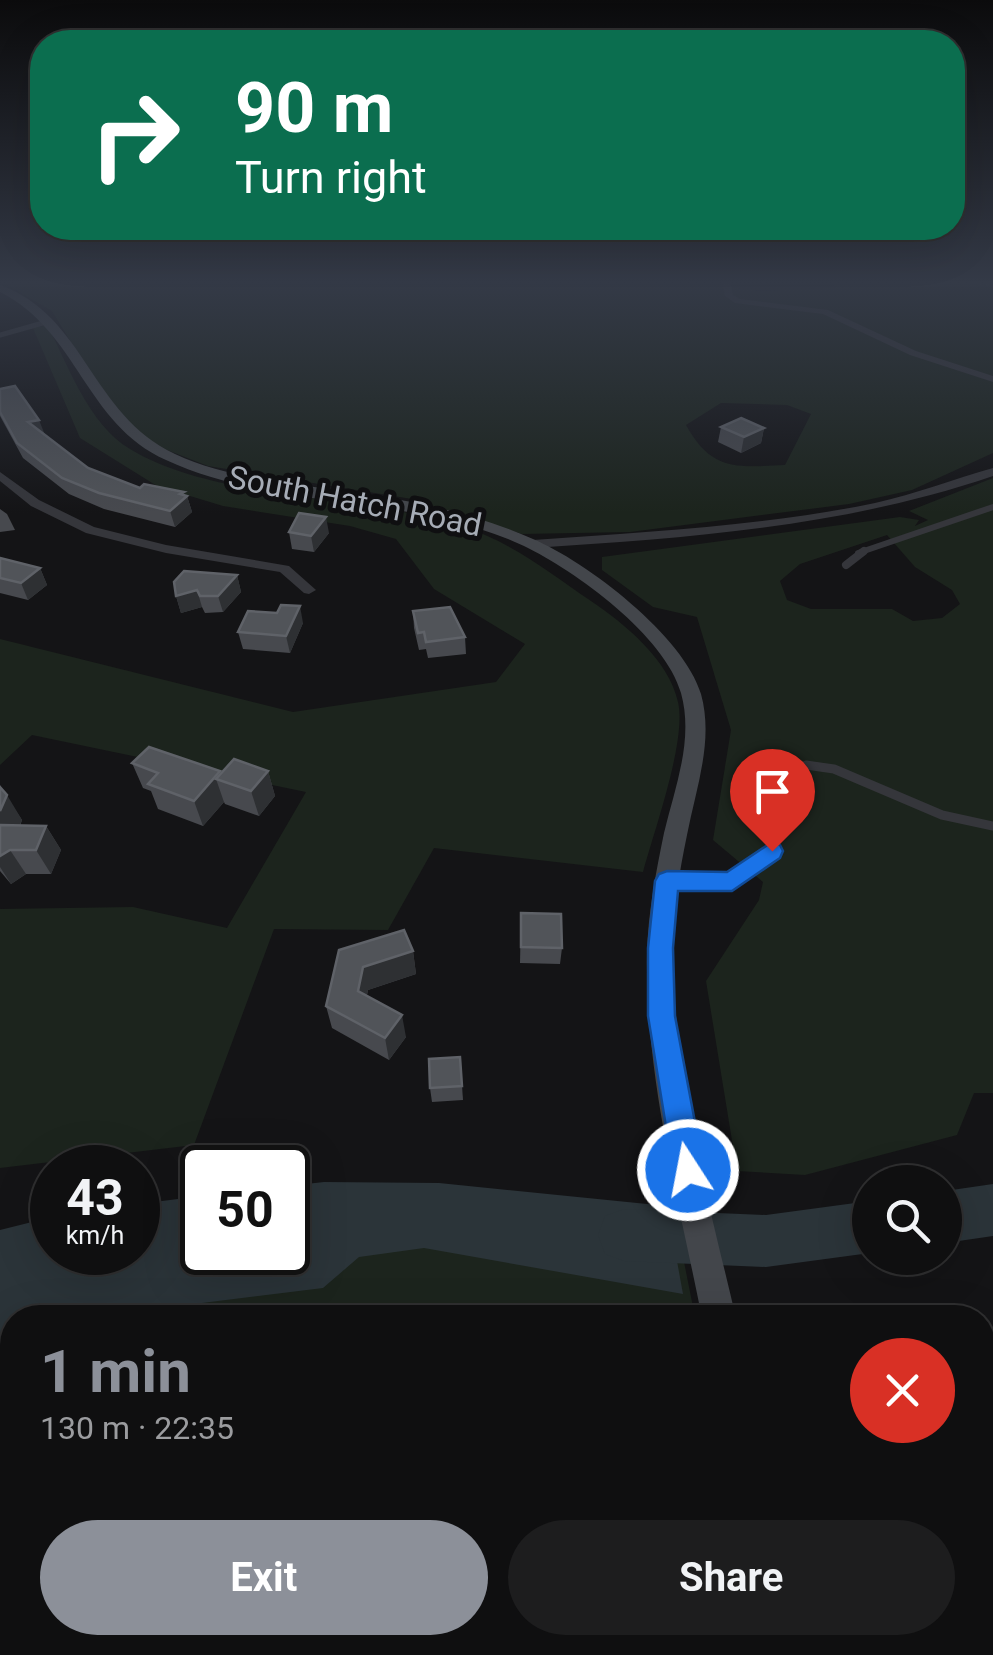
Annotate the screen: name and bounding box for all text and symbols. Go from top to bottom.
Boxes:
text: 90 m [235,67,393,149]
icon: right [70,70,200,200]
text: Turn right [235,151,427,204]
street label: South Hatch Road [225,458,485,544]
pin [730,749,815,852]
icon: arrive [745,764,800,819]
position arrow [636,1118,740,1222]
speed limit sign: 50 [180,1145,310,1275]
map controls [852,1165,962,1275]
button: search [852,1165,962,1275]
text: 43 [66,1169,124,1227]
text: km/h [66,1221,124,1250]
text: 1 min [40,1336,191,1407]
button: close [850,1338,955,1443]
text: 130 m · 22:35 [40,1409,234,1447]
button: Exit [40,1520,488,1635]
button: Share [508,1520,955,1635]

